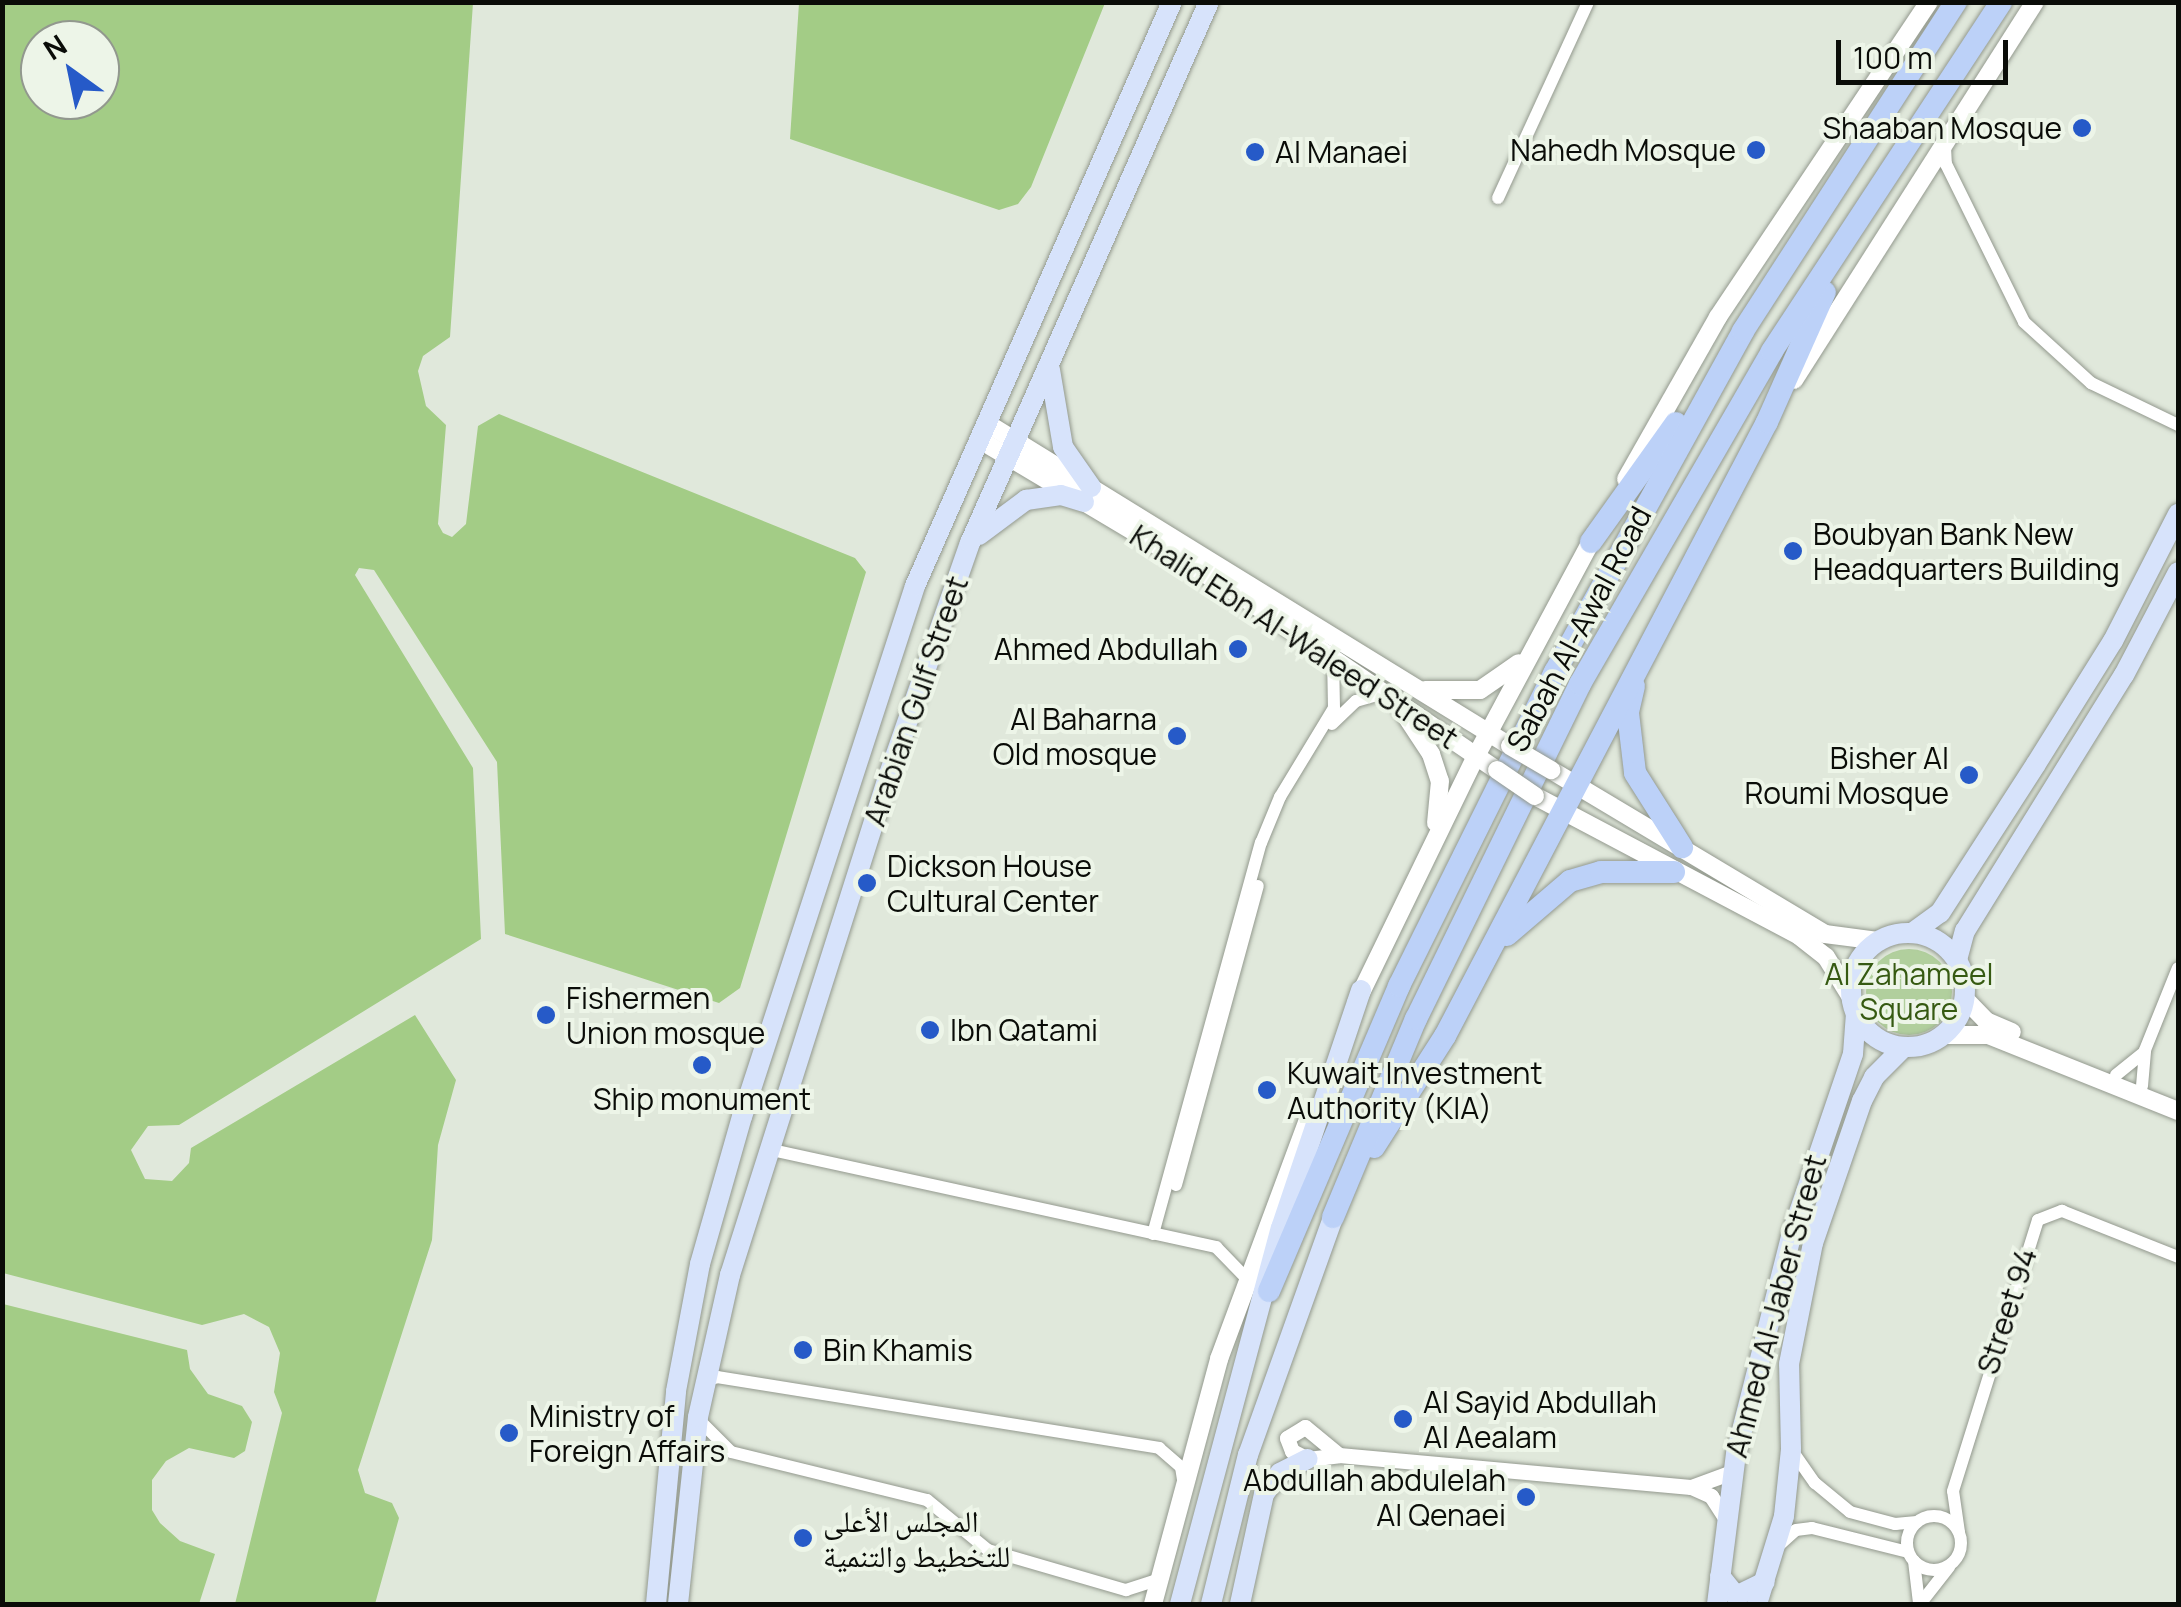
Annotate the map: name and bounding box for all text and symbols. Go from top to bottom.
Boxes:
north arrow [20,20,120,120]
scale bar [1841,20,2014,82]
text: N [36,25,74,68]
text: 100 m [1853,37,1933,78]
place label: Shaaban Mosque [1822,110,2062,146]
marker: Shaaban Mosque [2071,117,2093,139]
place label: Nahedh Mosque [1510,132,1736,168]
place label: Al Manaei [1275,134,1408,170]
marker: Nahedh Mosque [1745,139,1767,161]
marker: Al Manaei [1244,141,1266,163]
street label: Sabah Al-Awal Road [1499,500,1659,758]
place label: Boubyan Bank New Headquarters Building [1813,516,2120,586]
street label: Khalid Ebn Al-Waleed Street [1123,518,1465,756]
marker: Boubyan Bank New Headquarters Building [1782,540,1804,562]
street label: Arabian Gulf Street [856,571,976,831]
place label: Ahmed Abdullah [994,631,1218,667]
marker: Ahmed Abdullah [1227,638,1249,660]
place label: Al Baharna Old mosque [993,701,1157,772]
marker: Al Baharna Old mosque [1166,725,1188,747]
place label: Bisher Al Roumi Mosque [1744,740,1949,810]
marker: Bisher Al Roumi Mosque [1958,764,1980,786]
place label: Dickson House Cultural Center [887,848,1099,918]
marker: Dickson House Cultural Center [856,872,878,894]
park label: Al Zahameel Square [1825,956,1993,1026]
place label: Fishermen Union mosque [566,980,765,1050]
marker: Fishermen Union mosque [535,1004,557,1026]
place label: Ibn Qatami [950,1012,1098,1048]
marker: Ibn Qatami [919,1019,941,1041]
marker: Ship monument [691,1054,713,1076]
place label: Kuwait Investment Authority (KIA) [1287,1055,1542,1126]
marker: Kuwait Investment Authority (KIA) [1256,1079,1278,1101]
place label: Ship monument [593,1081,811,1117]
street label: Ahmed Al-Jaber Street [1718,1151,1834,1461]
street label: Street 94 [1970,1243,2044,1379]
place label: Bin Khamis [823,1332,973,1368]
marker: Bin Khamis [792,1339,814,1361]
place label: Al Sayid Abdullah Al Aealam [1423,1384,1657,1454]
place label: Ministry of Foreign Affairs [529,1398,725,1468]
marker: Al Sayid Abdullah Al Aealam [1392,1408,1414,1430]
marker: Ministry of Foreign Affairs [498,1422,520,1444]
place label: Abdullah abdulelah Al Qenaei [1243,1462,1506,1532]
marker: Abdullah abdulelah Al Qenaei [1515,1486,1537,1508]
place label: المجلس الأعلى للتخطيط والتنمية [823,1503,1010,1574]
marker: المجلس الأعلى للتخطيط والتنمية [792,1527,814,1549]

